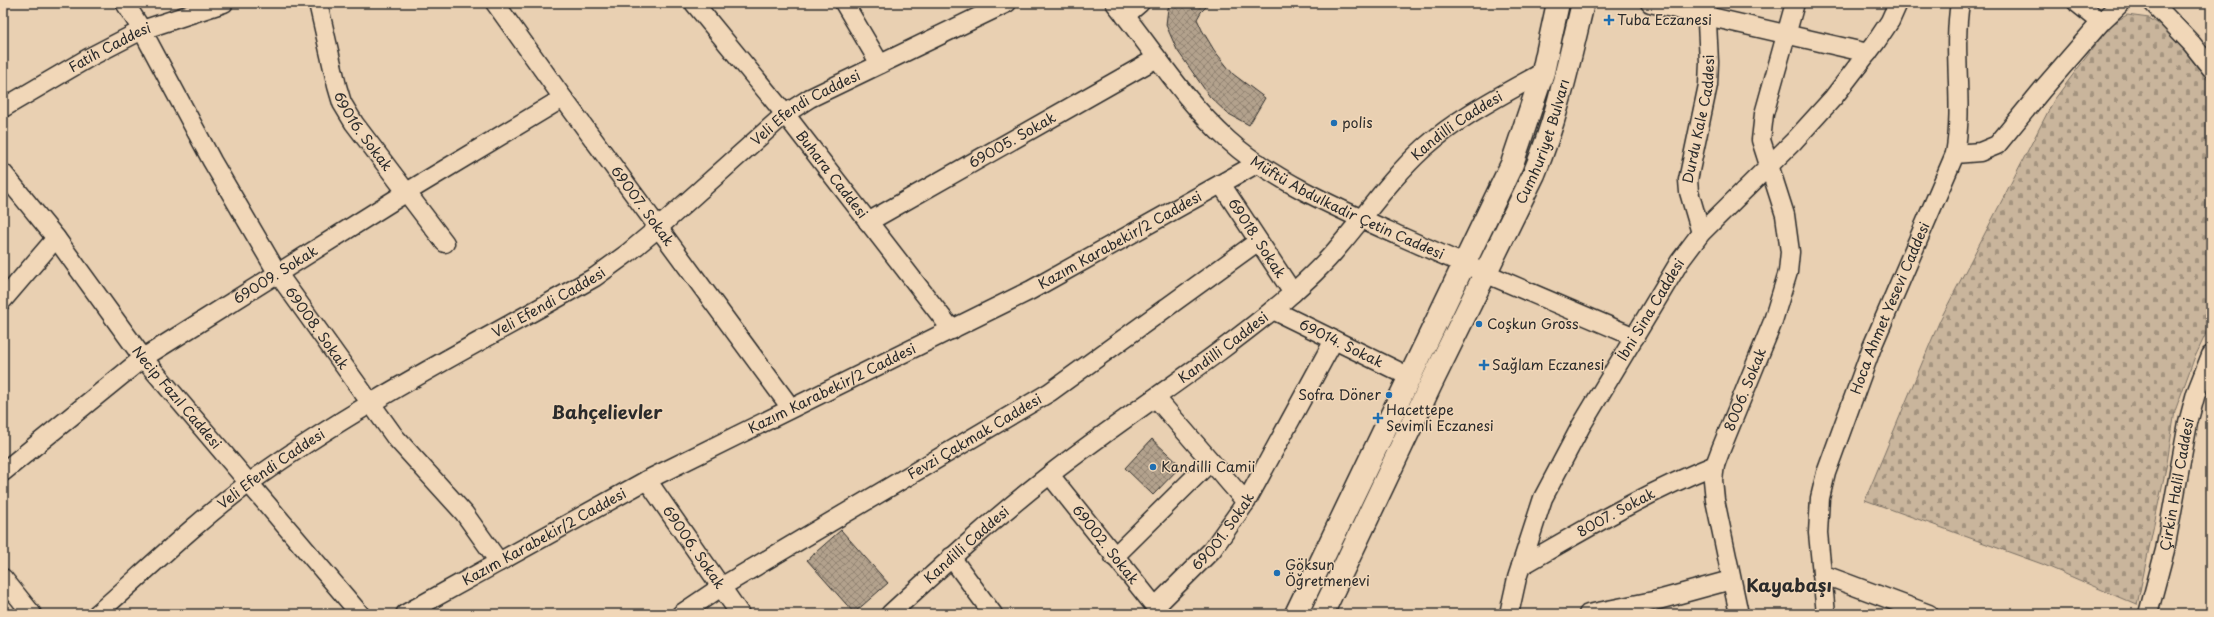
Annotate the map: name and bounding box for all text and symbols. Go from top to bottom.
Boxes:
place label: Tuba Eczanesi [1617,9,1712,30]
marker: Tuba Eczanesi [1604,15,1614,25]
street label: Fatih Caddesi [65,17,153,77]
street label: Durdu Kale Caddesi [1677,54,1719,185]
street label: Veli Efendi Caddesi [746,64,864,150]
street label: Cumhuriyet Bulvarı [1510,77,1574,207]
street label: Kandilli Caddesi [1406,86,1506,165]
street label: 69016. Sokak [329,89,398,175]
street label: 69005. Sokak [965,107,1060,173]
place label: polis [1342,112,1373,133]
marker: polis [1329,118,1339,128]
street label: Buhara Caddesi [791,126,873,223]
street label: Müftü Abdulkadir Çetin Caddesi [1247,150,1448,264]
street label: 69007. Sokak [606,161,680,250]
street label: Kazım Karabekir/2 Caddesi [1034,185,1206,294]
street label: 69018. Sokak [1223,194,1291,282]
street label: Hoca Ahmet Yesevi Caddesi [1845,218,1935,397]
street label: 69009. Sokak [229,240,321,309]
street label: İbni Sina Caddesi [1612,254,1689,365]
street label: Veli Efendi Caddesi [488,262,610,342]
street label: 69008. Sokak [280,282,354,374]
street label: Kandilli Caddesi [1173,307,1273,388]
street label: 69014. Sokak [1296,313,1387,372]
place label: Coşkun Gross [1487,313,1579,334]
marker: Coşkun Gross [1474,319,1484,329]
street label: Kazım Karabekir/2 Caddesi [744,338,919,438]
street label: Necip Fazıl Caddesi [128,341,227,453]
street label: 8006. Sokak [1718,345,1771,434]
place label: Sağlam Eczanesi [1492,354,1605,375]
marker: Sağlam Eczanesi [1479,360,1489,370]
place label: Sofra Döner [1298,384,1381,405]
street label: Fevzi Çakmak Caddesi [903,388,1045,484]
marker: Sofra Döner [1384,390,1394,400]
district label: Bahçelievler [552,398,663,425]
place label: Hacettepe Sevimli Eczanesi [1386,399,1494,436]
marker: Hacettepe Sevimli Eczanesi [1373,413,1383,423]
street label: Çirkin Halil Caddesi [2154,415,2199,552]
street label: Veli Efendi Caddesi [213,423,329,514]
place label: Kandilli Camii [1161,456,1256,477]
marker: Kandilli Camii [1148,462,1158,472]
street label: Kazım Karabekir/2 Caddesi [458,483,630,590]
street label: 8007. Sokak [1573,483,1659,542]
street label: 69001. Sokak [1187,489,1259,575]
street label: 69002. Sokak [1068,500,1144,589]
street label: 69006. Sokak [658,501,731,593]
street label: Kandilli Caddesi [919,501,1014,588]
place label: Göksun Öğretmenevi [1285,554,1370,591]
marker: Göksun Öğretmenevi [1272,568,1282,578]
district label: Kayabaşı [1746,571,1832,598]

